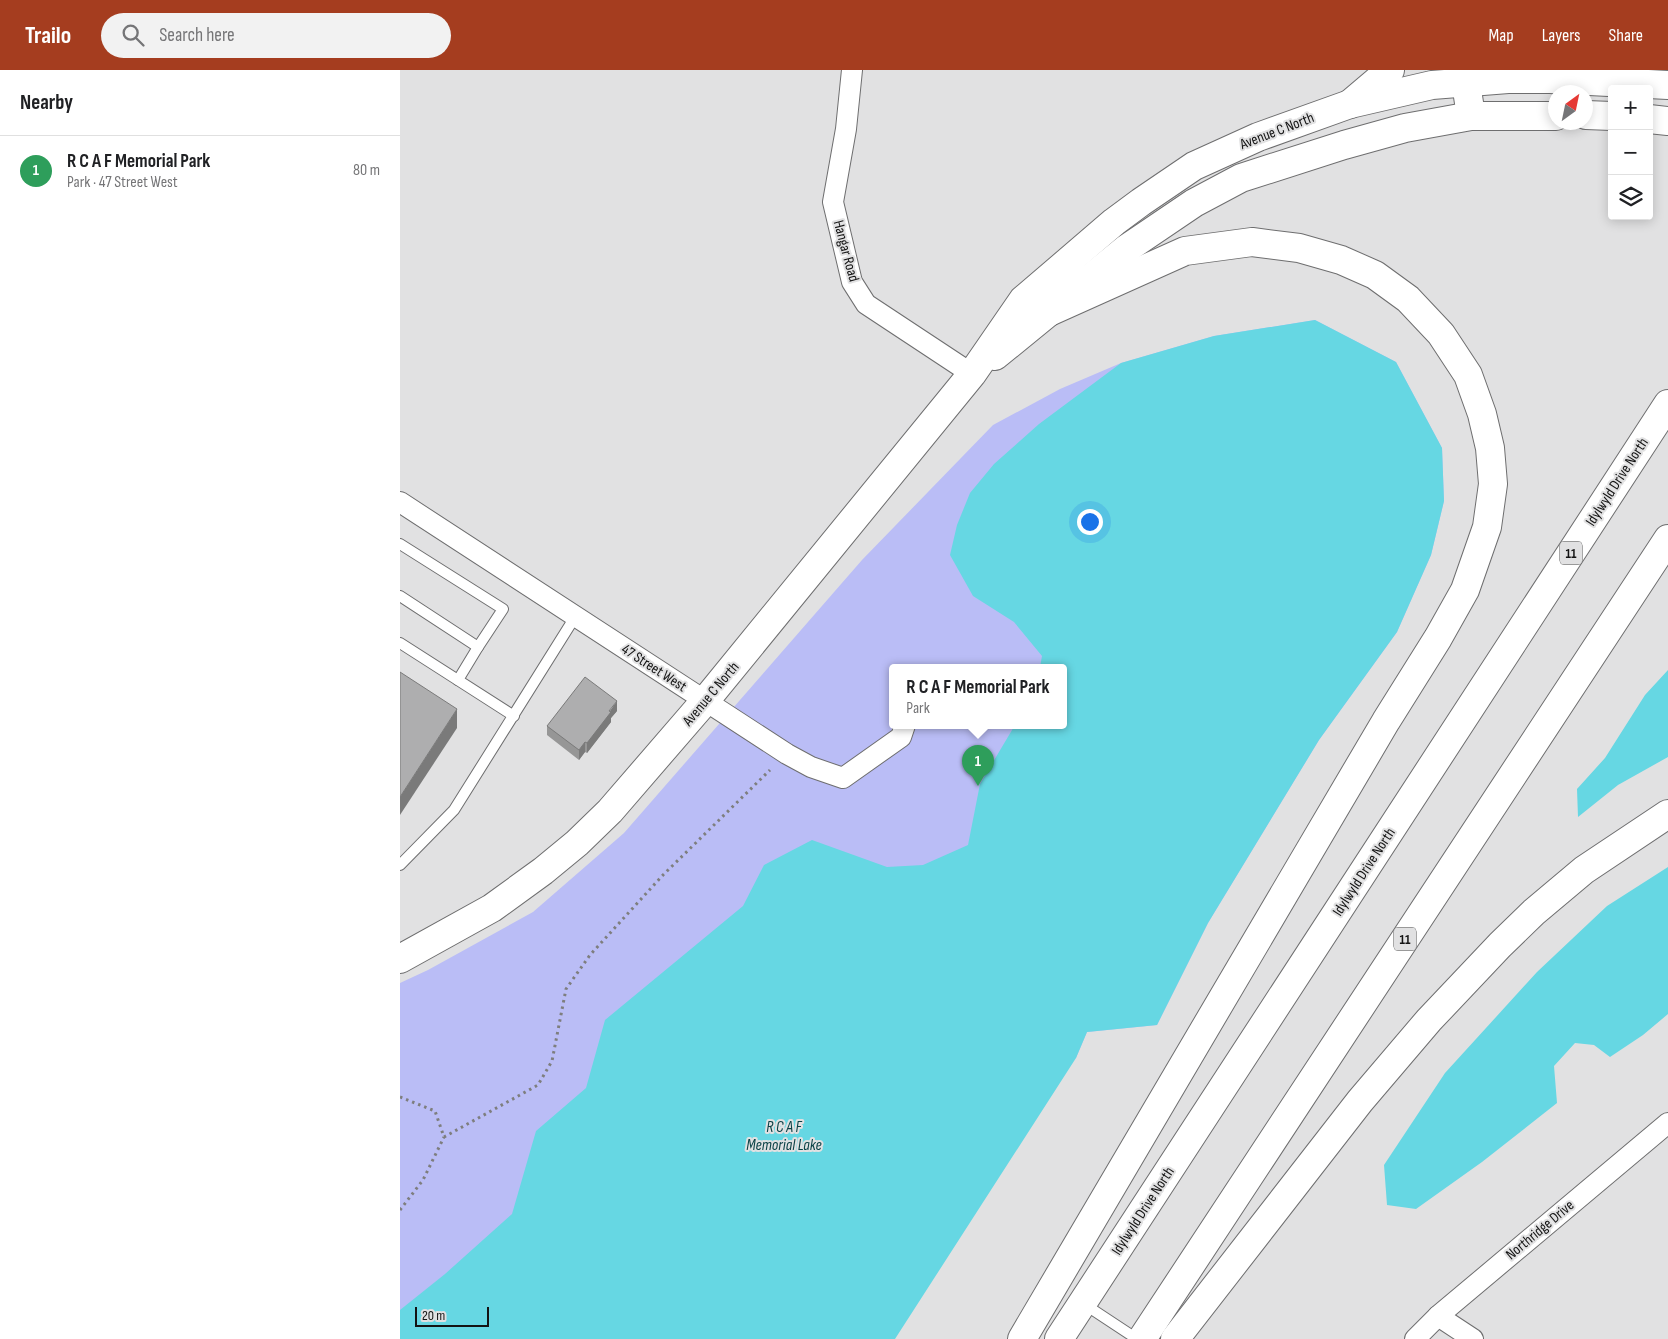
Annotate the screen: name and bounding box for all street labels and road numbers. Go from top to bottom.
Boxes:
street label: Avenue C North [1236,108,1317,154]
street label: Hangar Road [829,218,863,284]
street label: Idylwyld Drive North [1581,434,1653,530]
road number: 11 [1560,542,1582,564]
street label: 47 Street West [618,640,691,696]
street label: Avenue C North [678,658,743,731]
street label: Idylwyld Drive North [1328,824,1400,920]
road number: 11 [1394,928,1416,951]
street label: Idylwyld Drive North [1107,1163,1179,1259]
street label: Northridge Drive [1502,1196,1578,1264]

